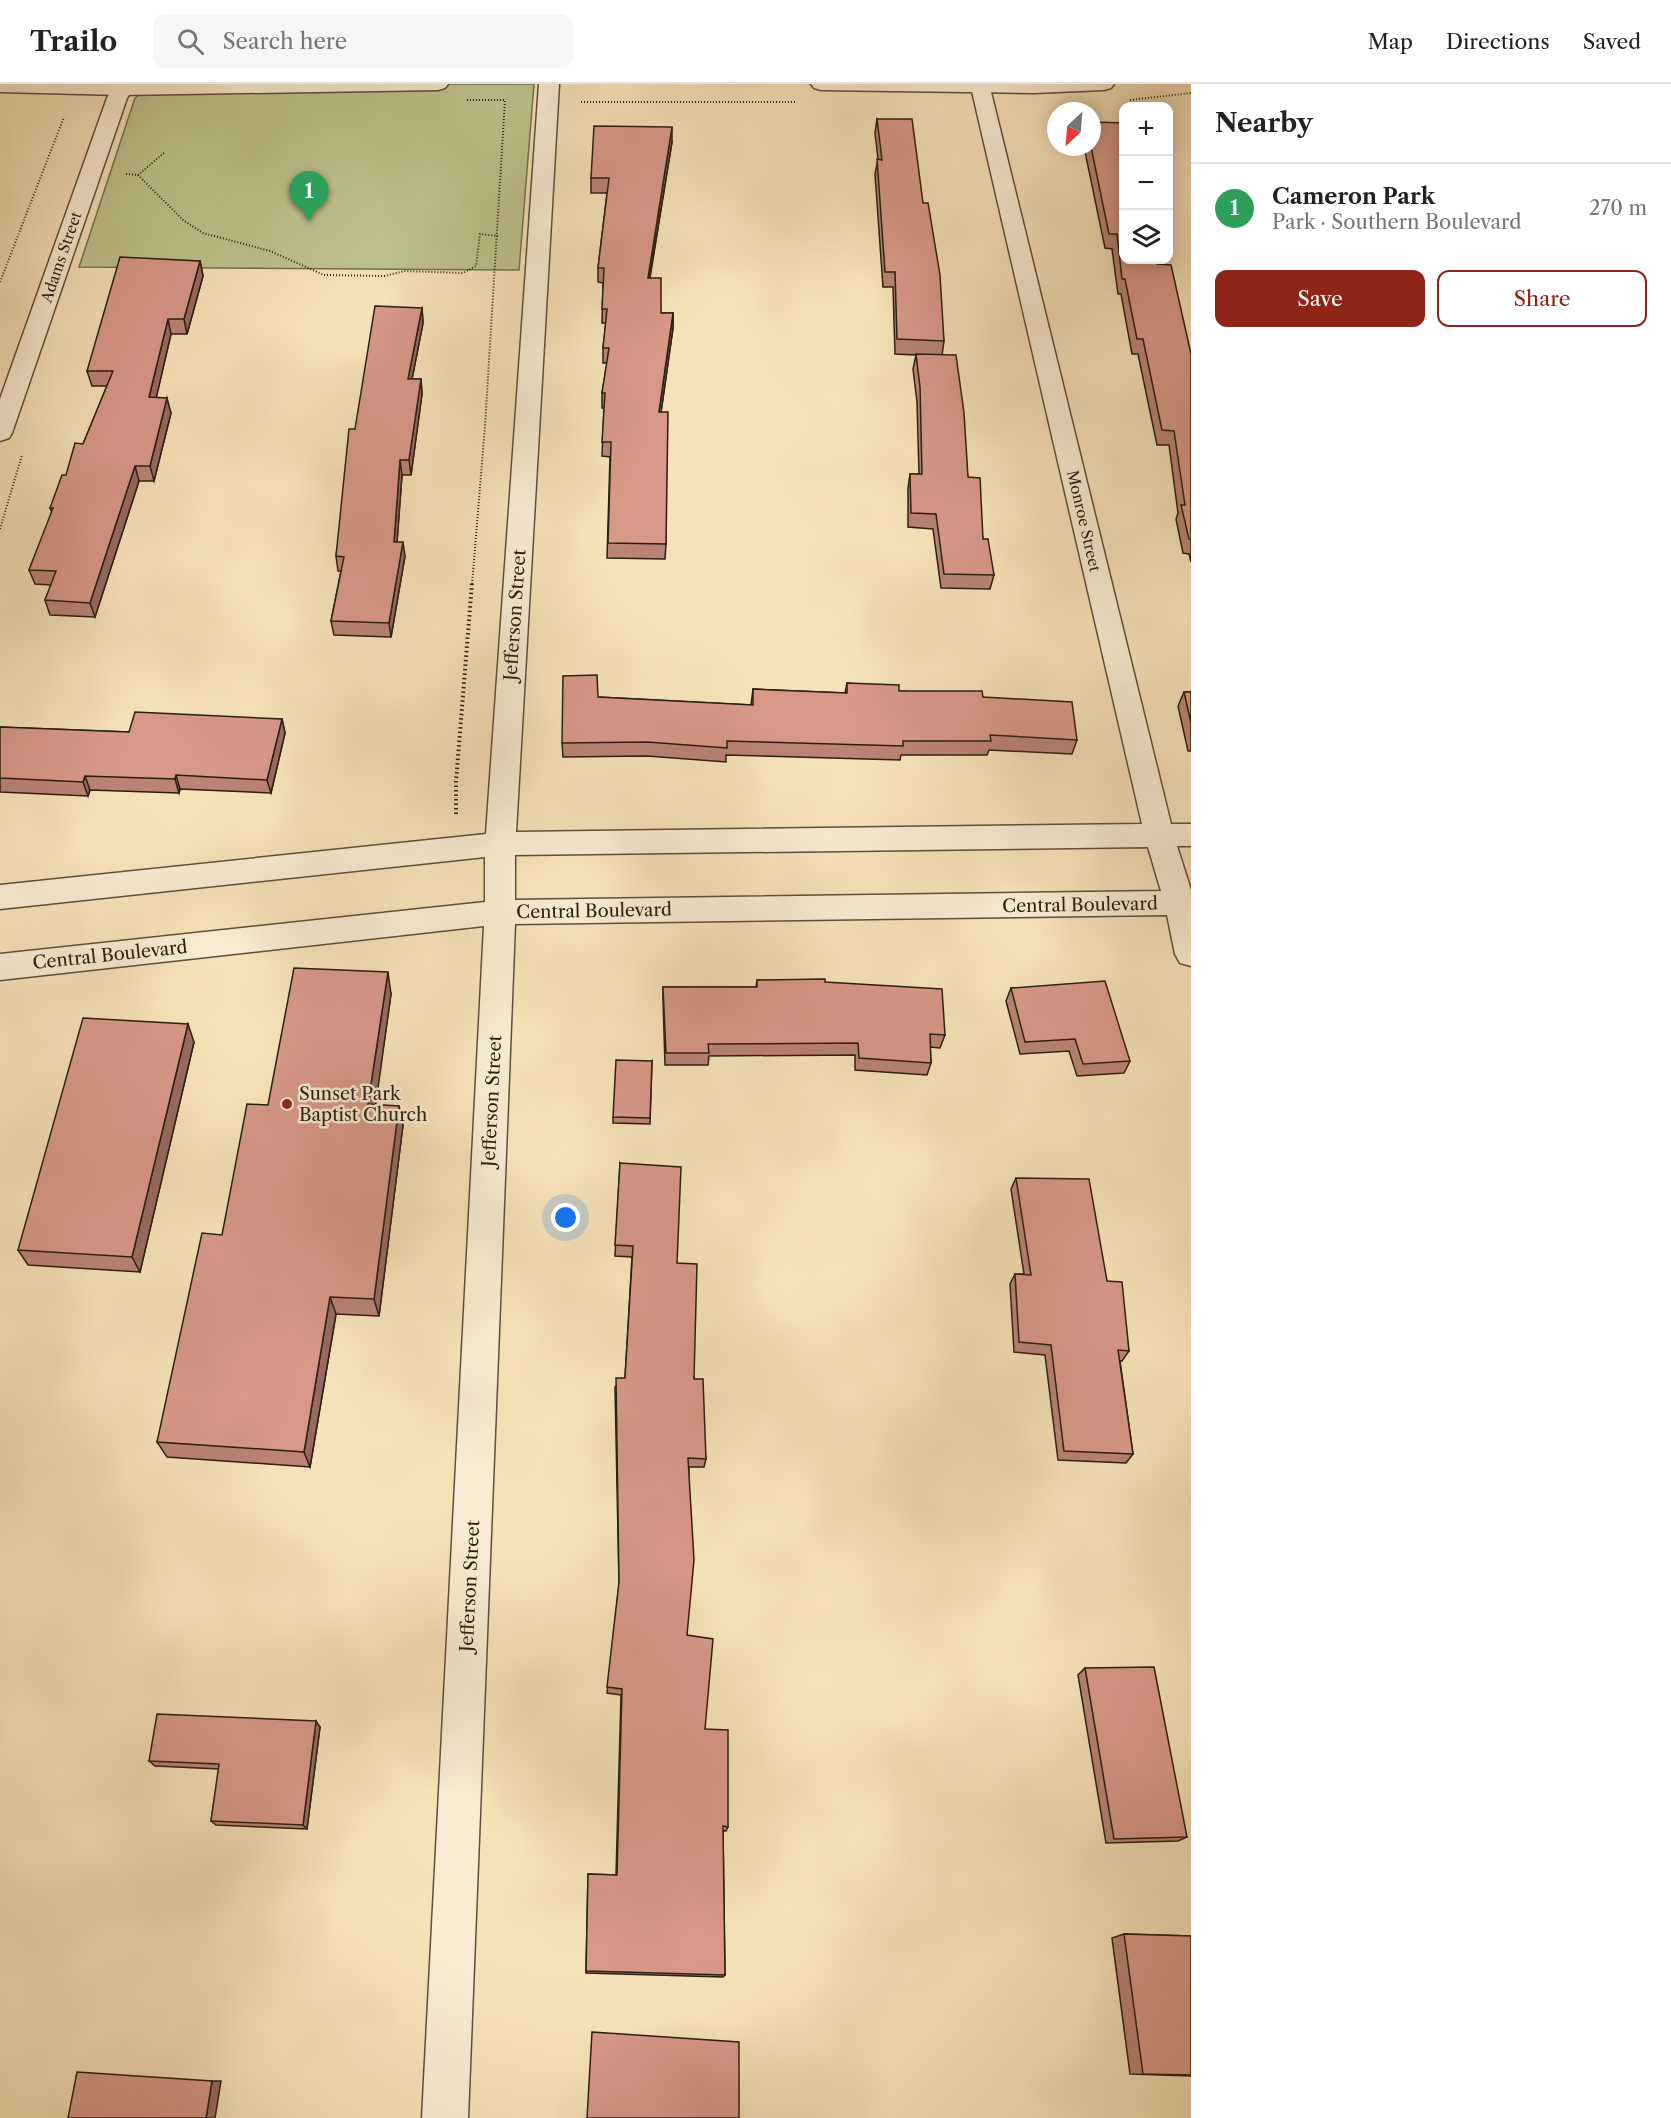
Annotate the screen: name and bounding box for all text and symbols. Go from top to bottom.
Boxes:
search box [153,14,573,68]
text: Trailo [30,24,117,58]
icon: search [174,25,207,58]
text: Search here [222,28,347,55]
text: Map [1368,29,1413,54]
text: Directions [1446,29,1550,54]
text: Saved [1583,29,1641,54]
north arrow [1047,102,1101,156]
map controls [1119,102,1173,264]
button: + [1119,102,1173,156]
text: Nearby [1215,107,1313,139]
button: − [1119,156,1173,210]
pin: 1 [290,172,328,221]
text: Cameron Park [1272,183,1435,210]
text: 1 [1230,196,1239,220]
text: 270 m [1589,196,1647,220]
street label: Adams Street [36,208,86,306]
button: layers [1119,210,1173,264]
text: Park · Southern Boulevard [1272,210,1521,234]
button: Save [1215,270,1425,327]
button: Share [1437,270,1647,327]
street label: Monroe Street [1063,468,1105,574]
street label: Jefferson Street [499,548,531,685]
street label: Central Boulevard [1002,893,1158,917]
street label: Central Boulevard [516,899,672,923]
street label: Central Boulevard [32,936,189,974]
street label: Jefferson Street [477,1034,506,1170]
place label: Sunset Park Baptist Church [299,1083,427,1126]
marker: Sunset Park Baptist Church [280,1097,294,1111]
your location [551,1203,580,1232]
street label: Jefferson Street [455,1519,484,1655]

